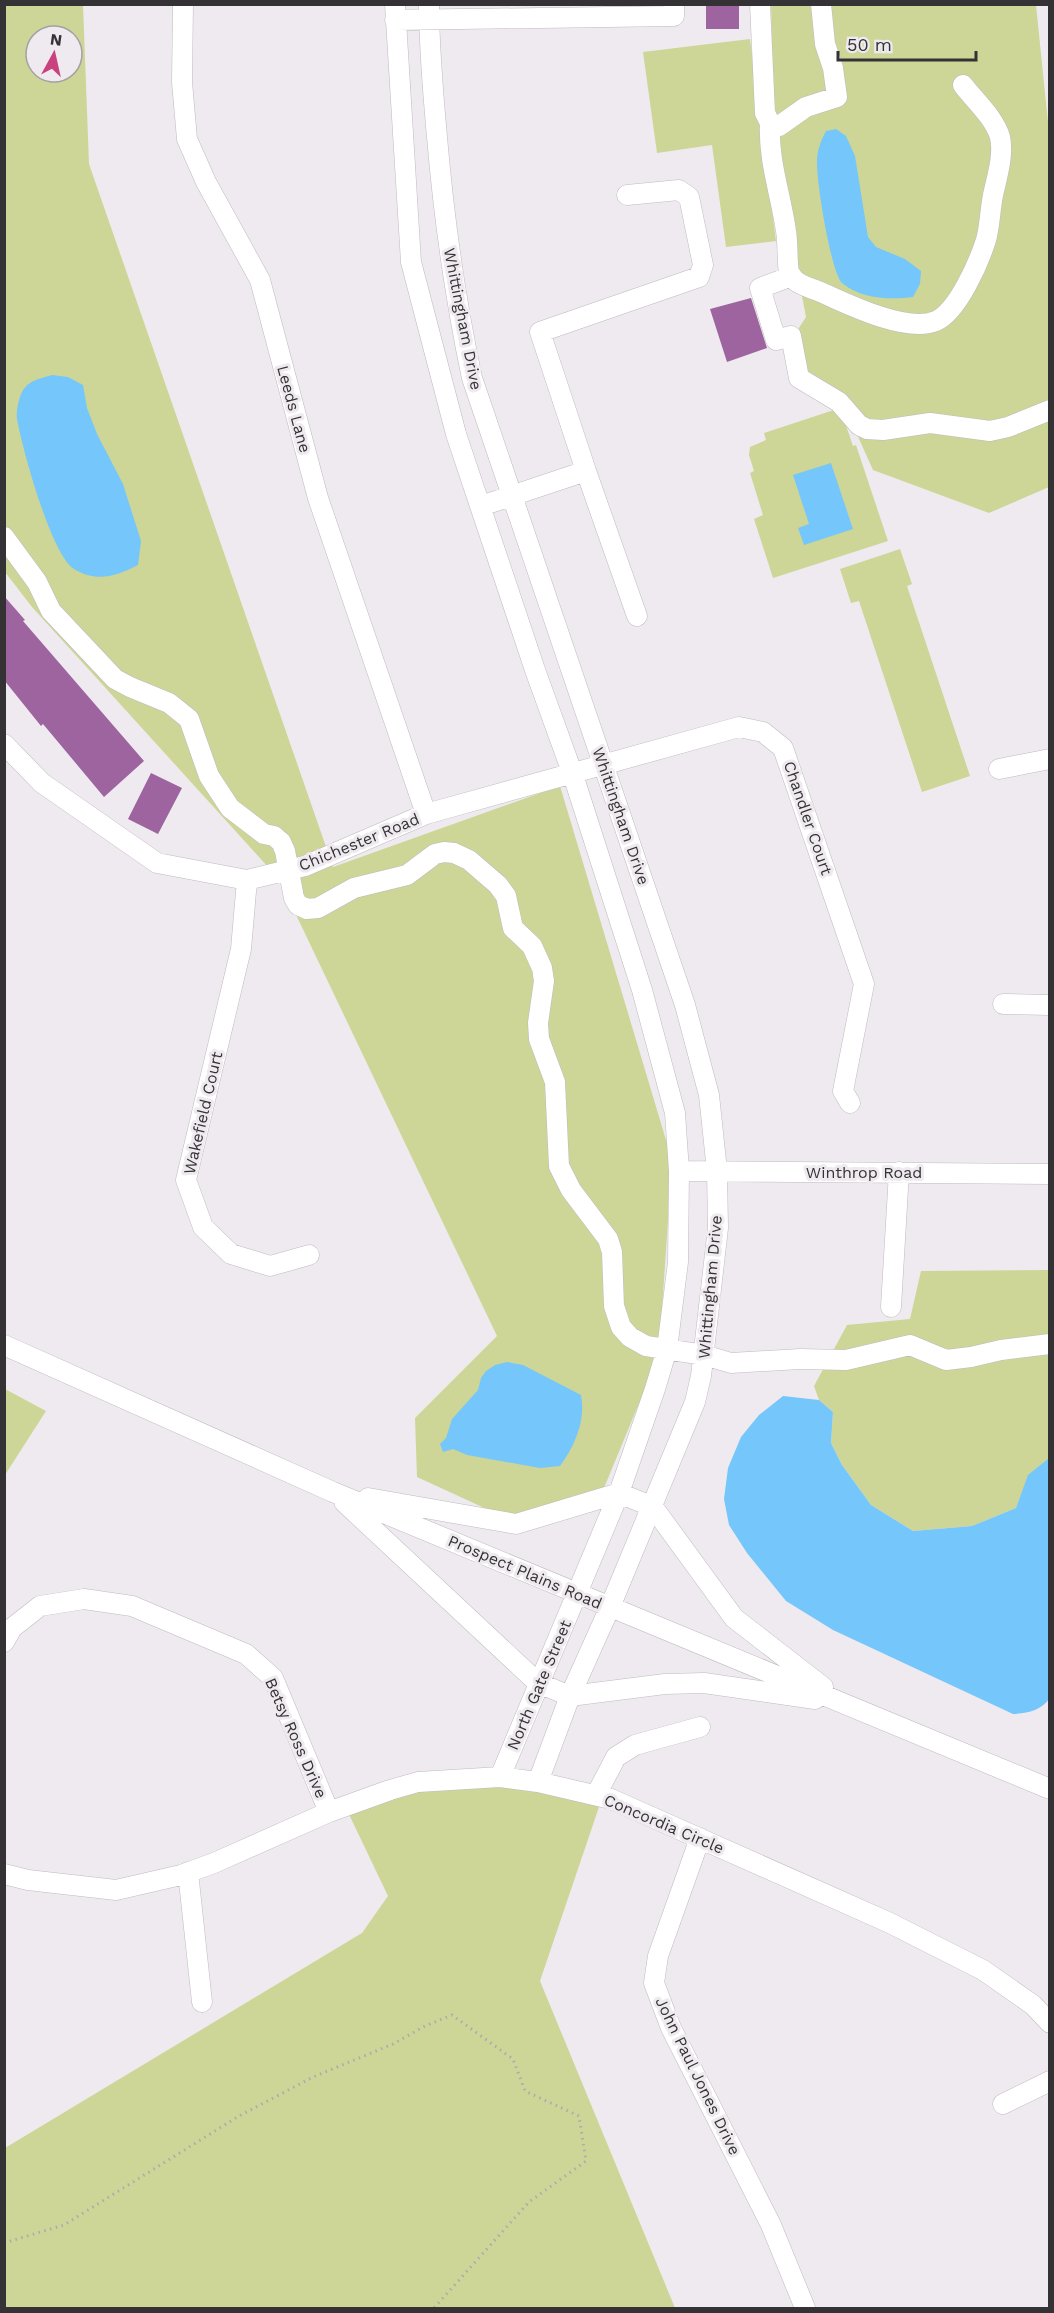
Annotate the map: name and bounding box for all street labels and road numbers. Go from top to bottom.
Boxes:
street label: Whittingham Drive [440,246,486,392]
street label: Leeds Lane [273,363,315,455]
street label: Whittingham Drive [589,745,653,887]
street label: Chandler Court [780,759,836,878]
street label: Chichester Road [296,809,422,875]
street label: Wakefield Court [180,1050,226,1176]
street label: Winthrop Road [806,1163,922,1182]
street label: Whittingham Drive [694,1214,726,1360]
street label: Prospect Plains Road [445,1531,605,1613]
street label: North Gate Street [503,1617,575,1753]
street label: Betsy Ross Drive [261,1675,331,1801]
street label: Concordia Circle [601,1790,727,1858]
street label: John Paul Jones Drive [651,1994,745,2158]

